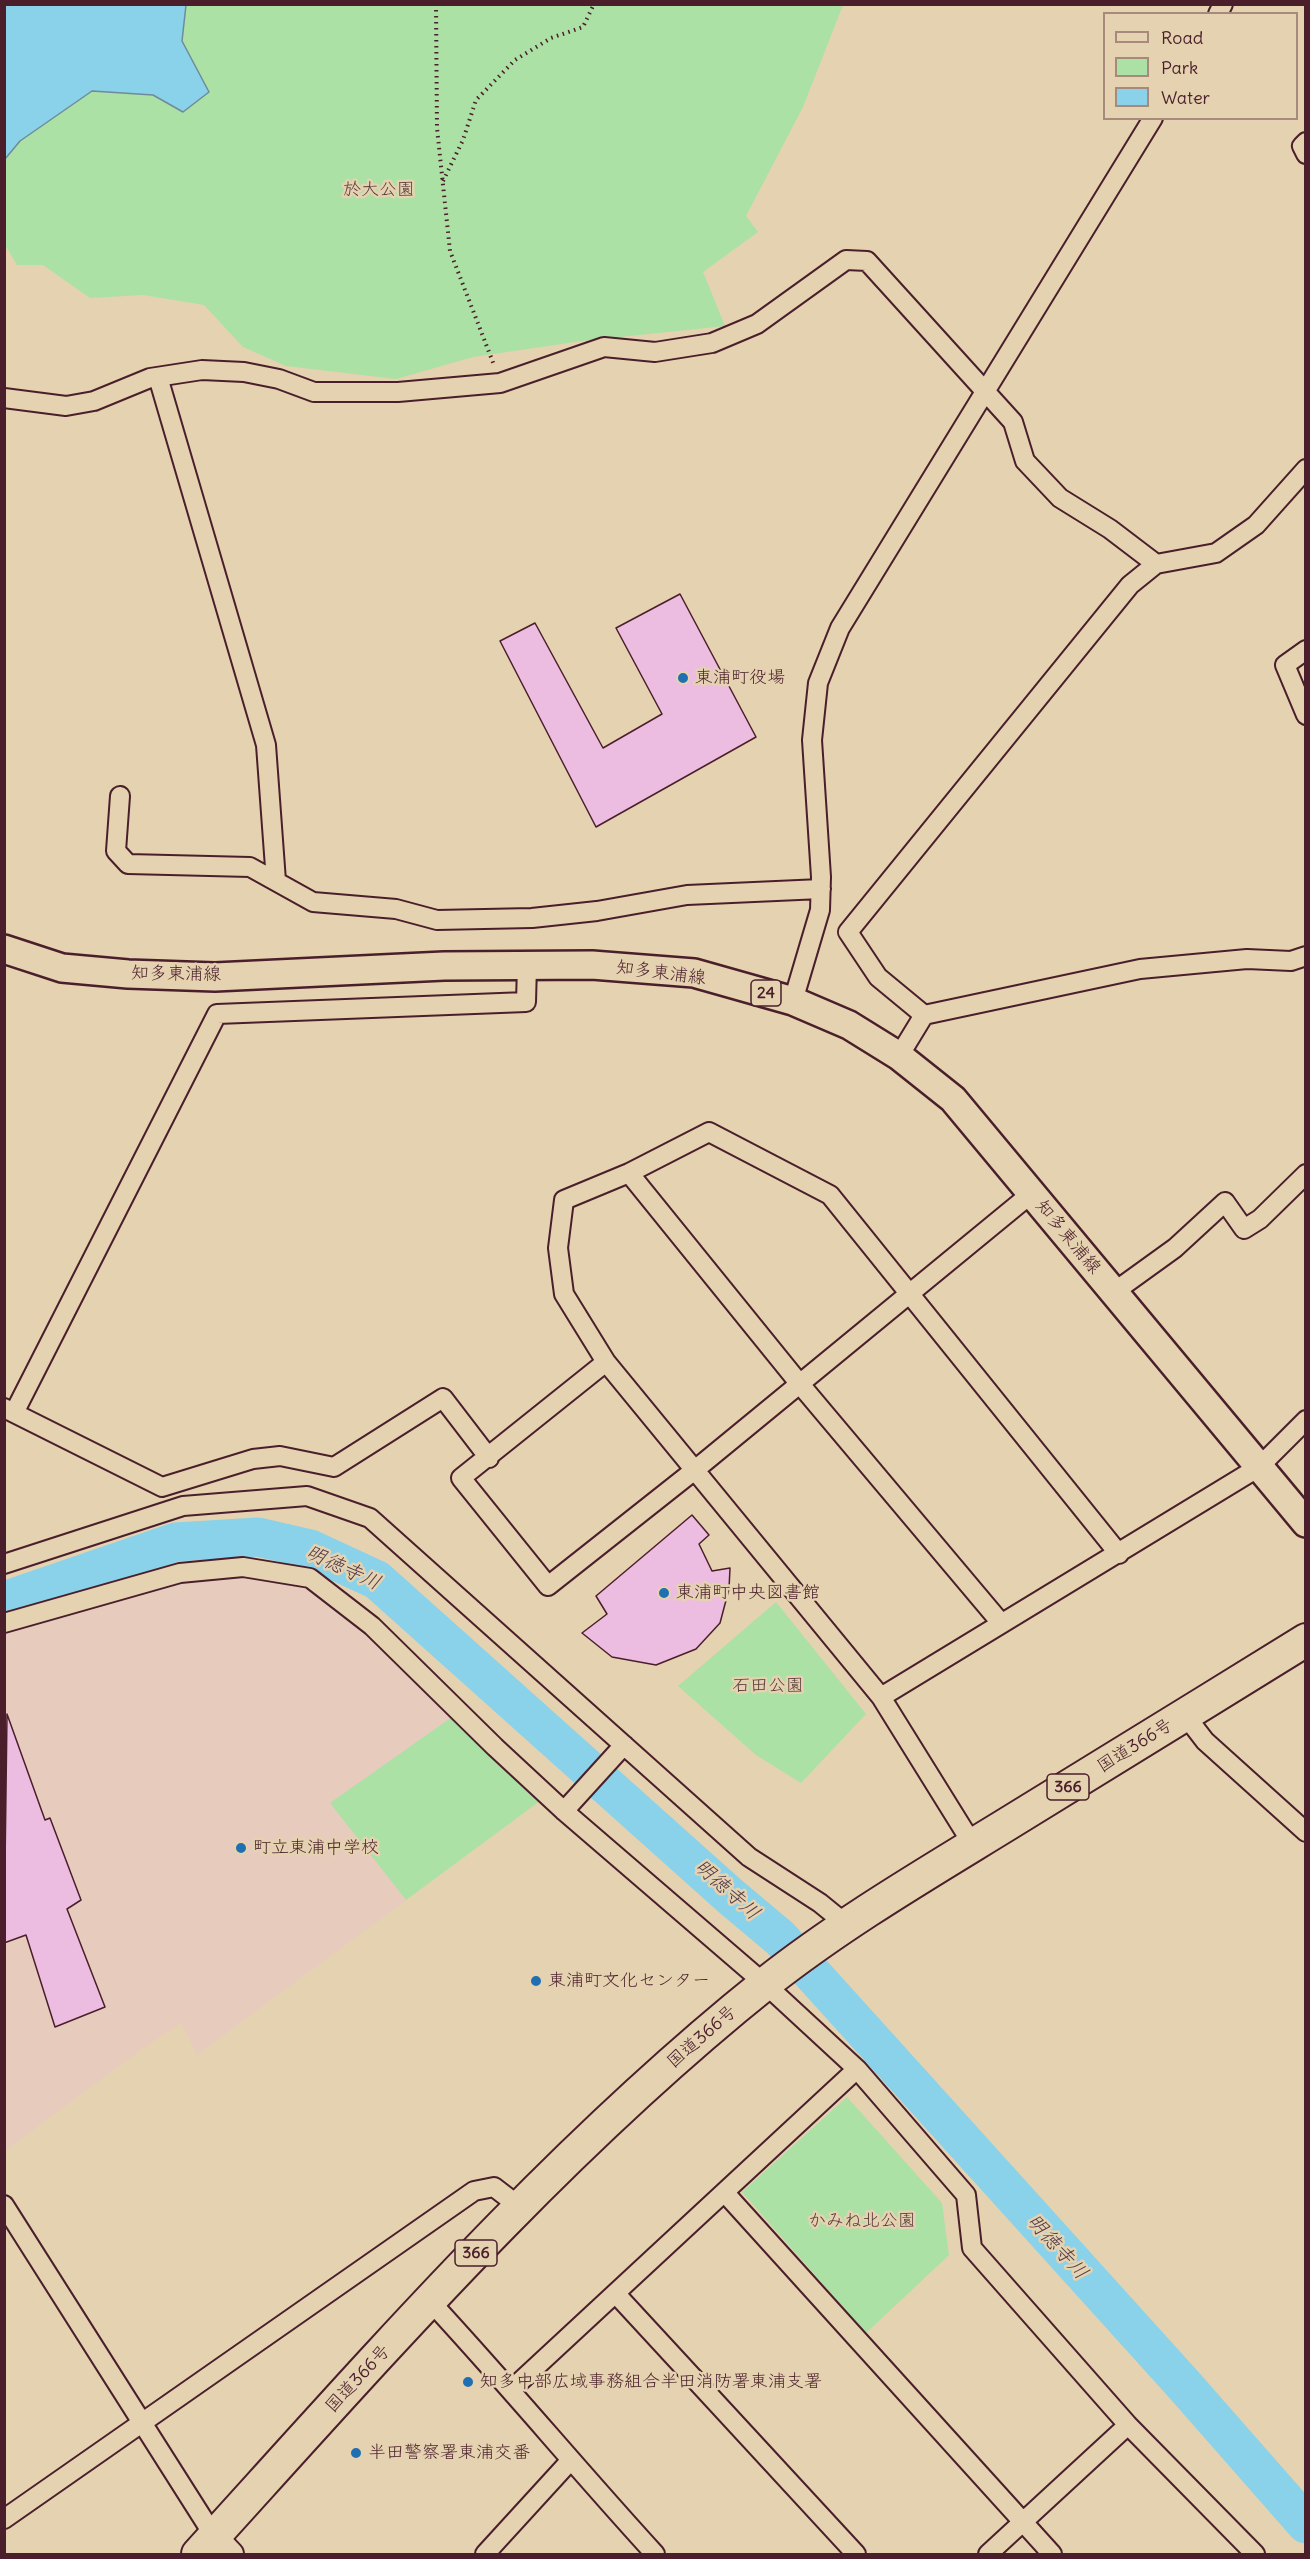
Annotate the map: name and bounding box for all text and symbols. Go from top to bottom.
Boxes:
legend [1103,12,1298,120]
text: Road [1161,26,1203,49]
text: Park [1161,56,1198,79]
text: Water [1161,86,1210,109]
park label: 於大公園 [343,179,415,201]
place label: 東浦町役場 [695,667,785,689]
marker: 東浦町役場 [676,671,690,685]
street label: 知多東浦線 [615,957,707,989]
street label: 知多東浦線 [131,962,221,986]
road number: 24 [751,980,781,1006]
street label: 知多東浦線 [1031,1196,1105,1278]
water label: 明徳寺川 [302,1540,384,1596]
place label: 東浦町中央図書館 [676,1582,820,1604]
marker: 東浦町中央図書館 [657,1586,671,1600]
park label: 石田公園 [732,1675,804,1697]
street label: 国道366号 [1093,1714,1177,1778]
road number: 366 [1047,1774,1089,1800]
place label: 町立東浦中学校 [253,1837,379,1859]
marker: 町立東浦中学校 [234,1841,248,1855]
water label: 明徳寺川 [689,1854,765,1926]
place label: 東浦町文化センター [548,1970,710,1992]
marker: 東浦町文化センター [529,1974,543,1988]
street label: 国道366号 [663,2001,741,2073]
water label: 明徳寺川 [1021,2209,1093,2285]
park label: かみね北公園 [808,2210,916,2232]
road number: 366 [455,2240,497,2266]
street label: 国道366号 [321,2341,395,2417]
place label: 知多中部広域事務組合半田消防署東浦支署 [480,2371,822,2393]
marker: 知多中部広域事務組合半田消防署東浦支署 [461,2375,475,2389]
place label: 半田警察署東浦交番 [368,2442,530,2464]
marker: 半田警察署東浦交番 [349,2446,363,2460]

